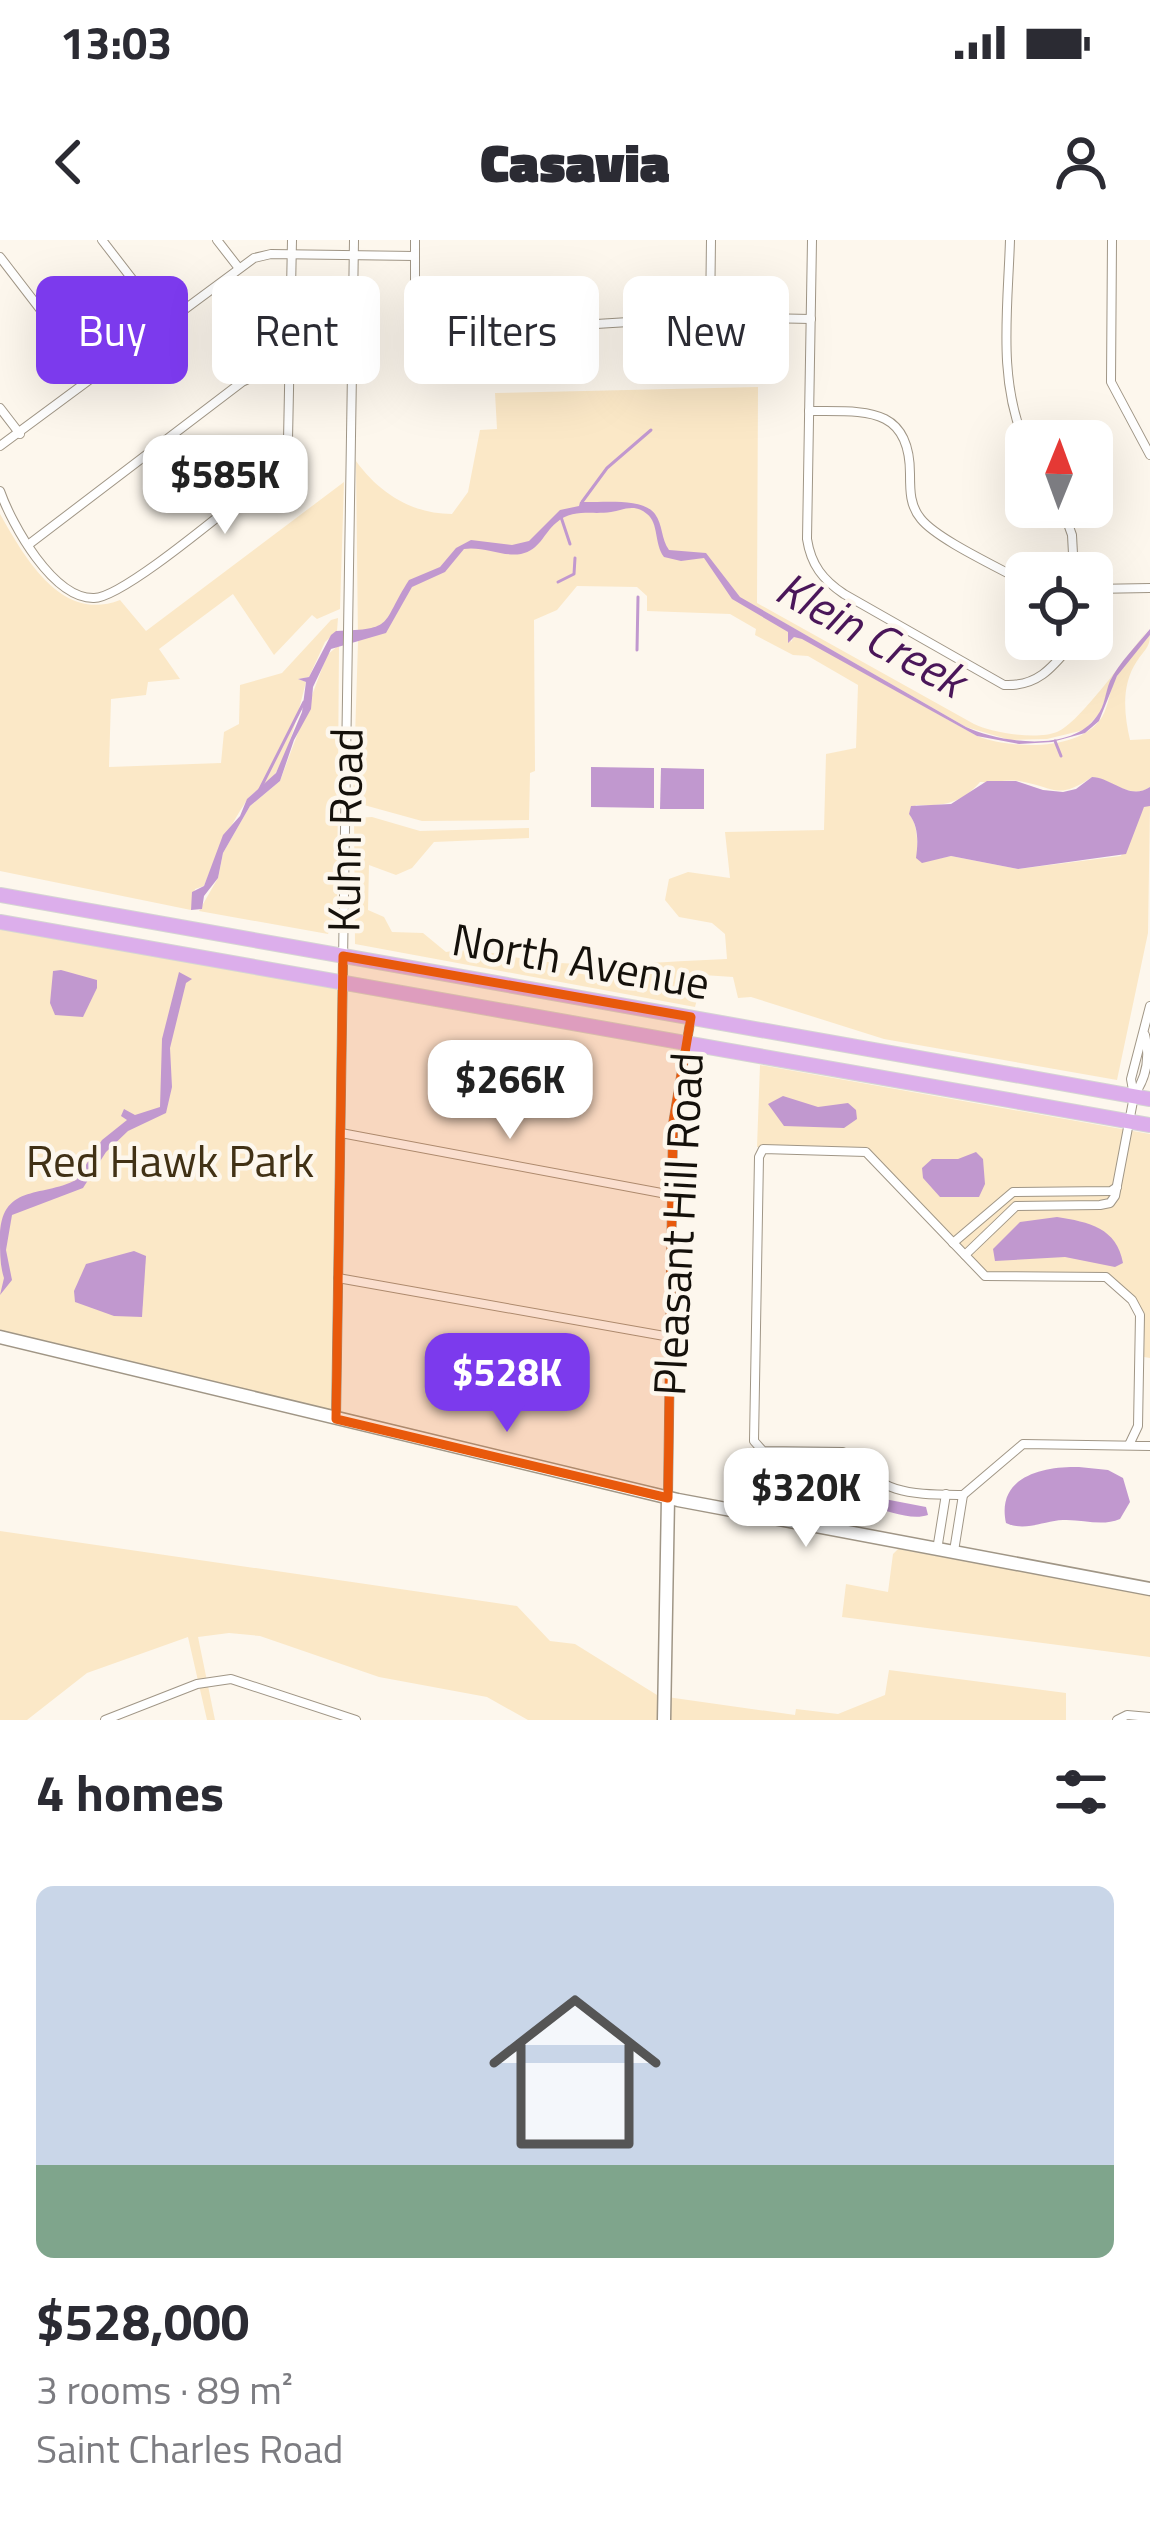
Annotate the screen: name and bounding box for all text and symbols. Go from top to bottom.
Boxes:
text: 13:03 [60,8,172,76]
text: Casavia [480,121,670,203]
icon: back [36,129,102,195]
icon: person [1048,129,1114,195]
chip: Buy [36,276,188,384]
chip: Rent [212,276,380,384]
chip: Filters [404,276,599,384]
chip: New [623,276,789,384]
north arrow [1005,420,1113,528]
map controls [1005,420,1113,660]
pin: $585K [141,435,309,537]
text: $585K [170,444,280,503]
water label: Klein Creek [763,552,984,718]
button: locate [1005,552,1113,660]
street label: Kuhn Road [308,727,380,933]
street label: North Avenue [447,904,715,1016]
pin: $266K [426,1040,594,1142]
text: $266K [455,1049,565,1108]
street label: Pleasant Hill Road [634,1050,720,1397]
park label: Red Hawk Park [26,1126,314,1194]
pin: $528K [423,1333,591,1435]
text: $528K [452,1342,562,1401]
pin: $320K [722,1448,890,1550]
text: $320K [751,1457,861,1516]
text: 4 homes [36,1753,224,1831]
icon: filters [1048,1759,1114,1825]
icon: home [467,1964,683,2180]
text: $528,000 [36,2282,249,2360]
text: 3 rooms · 89 m² [36,2360,293,2419]
text: Saint Charles Road [36,2419,343,2478]

